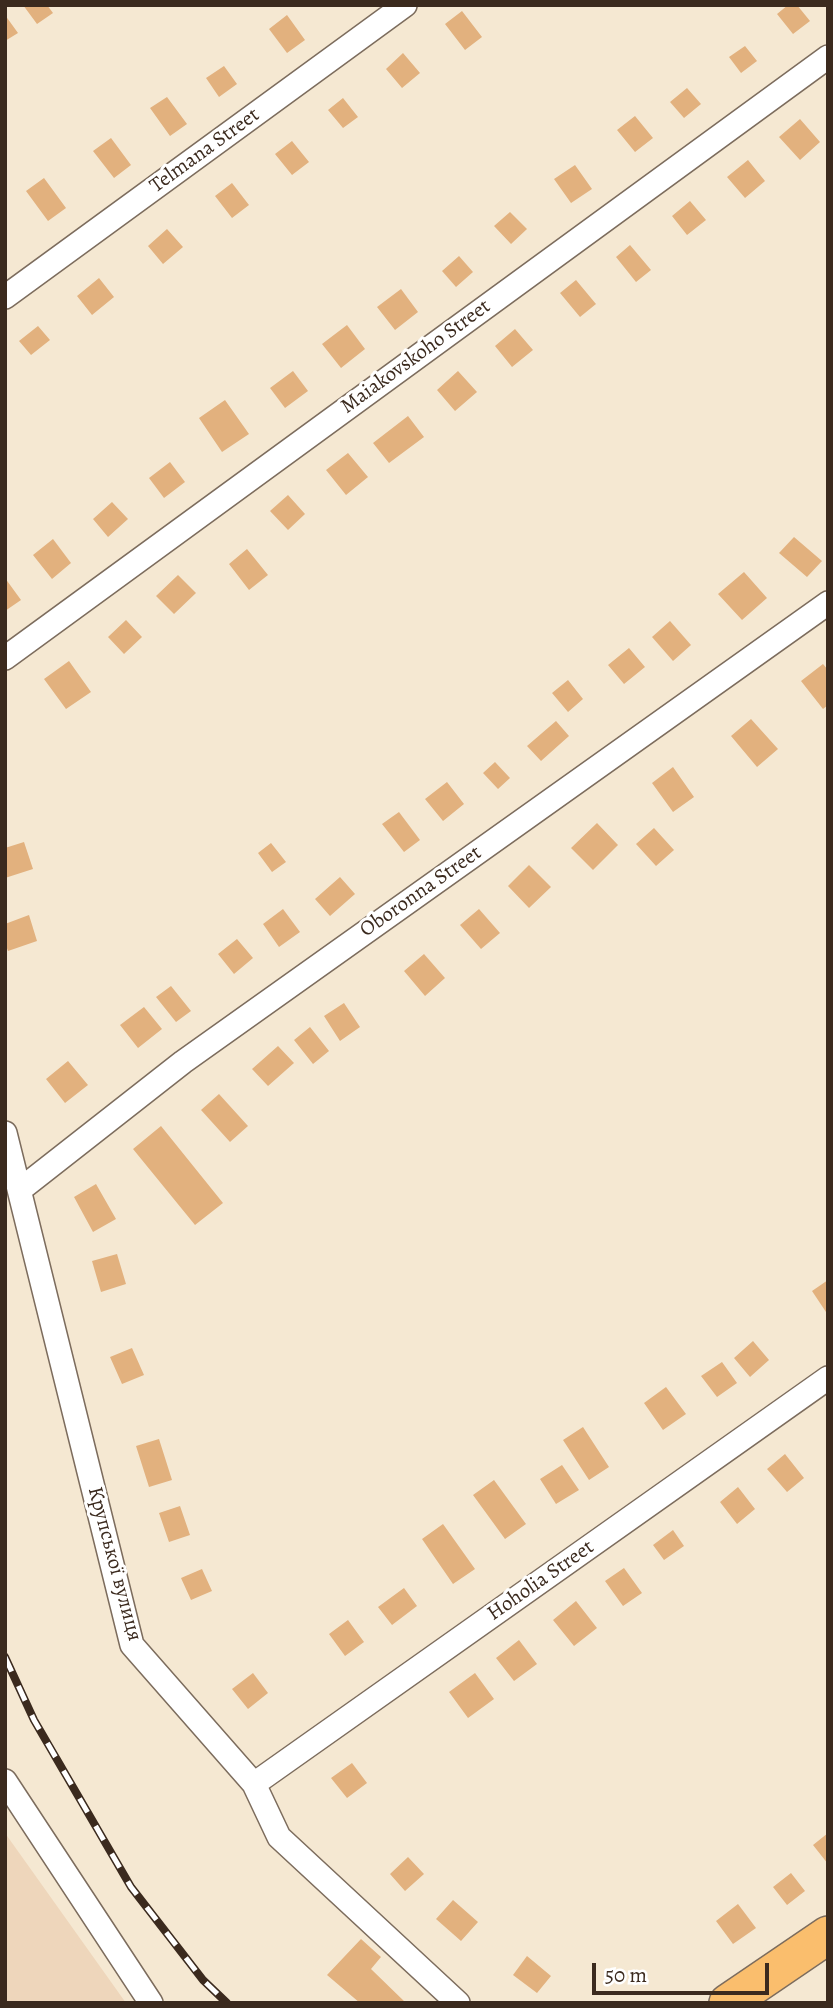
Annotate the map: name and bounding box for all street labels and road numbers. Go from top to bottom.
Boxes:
street label: Telmana Street [145,103,265,199]
street label: Maiakovskoho Street [336,294,496,420]
street label: Oboronna Street [355,841,487,943]
street label: Крупської вулиця [81,1484,147,1644]
street label: Hoholia Street [483,1535,599,1627]

